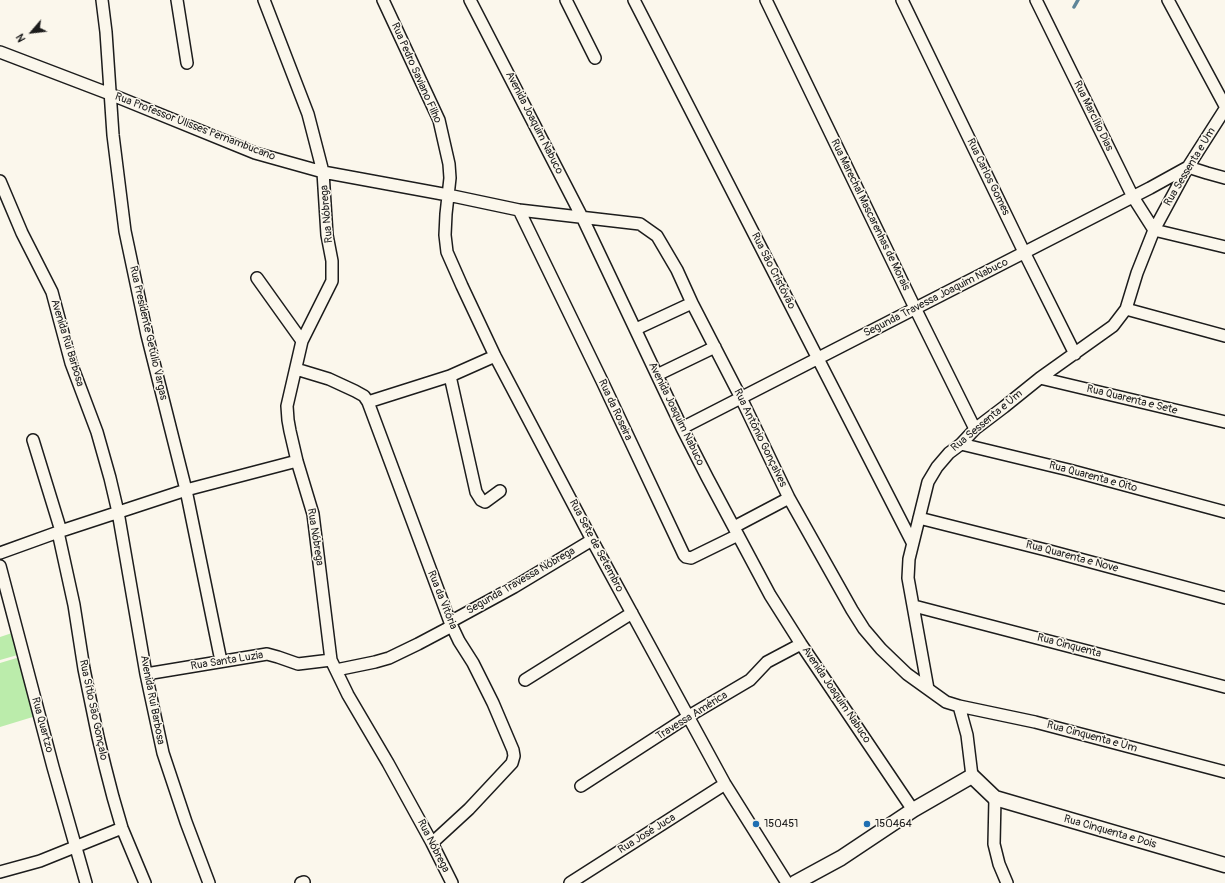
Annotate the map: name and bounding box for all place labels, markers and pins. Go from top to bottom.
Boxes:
place label: 150451 [764,817,798,831]
place label: 150464 [875,817,912,831]
marker: 150451 [751,819,761,829]
marker: 150464 [862,819,872,829]

